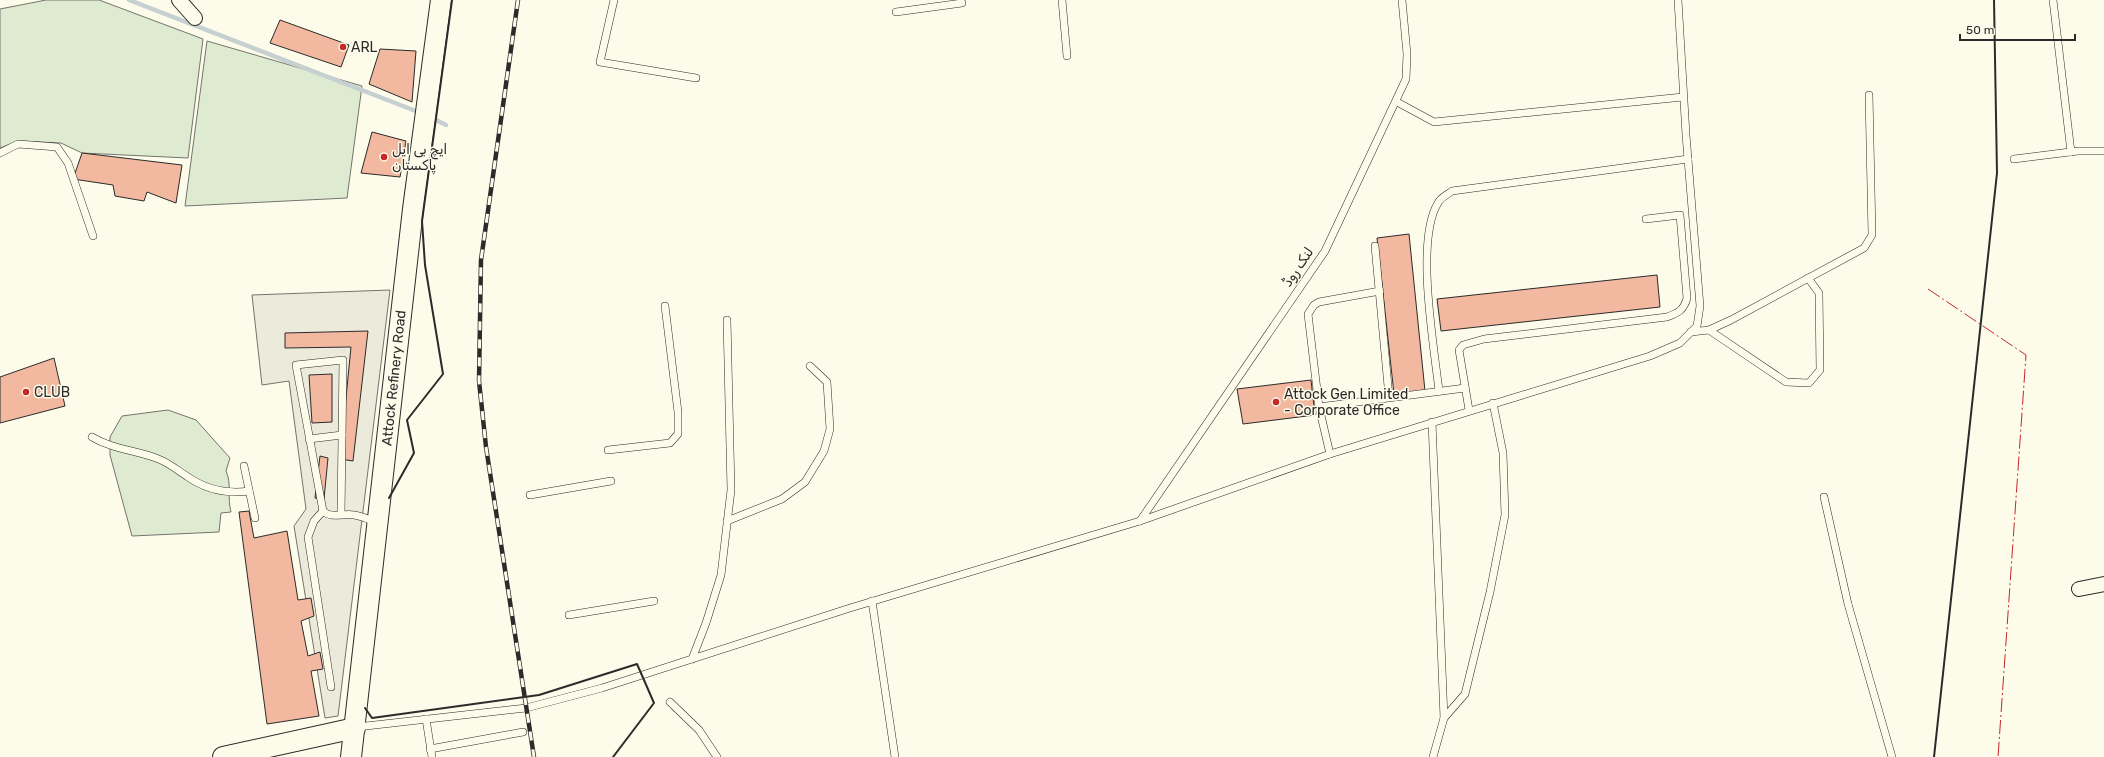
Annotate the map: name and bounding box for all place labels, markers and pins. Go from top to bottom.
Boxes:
place label: ARL [351,39,378,56]
marker: ARL [338,42,348,52]
place label: ایچ بی ایل پاکستان [392,141,447,175]
marker: ایچ بی ایل پاکستان [379,152,389,162]
place label: CLUB [34,384,70,401]
place label: Attock Gen Limited - Corporate Office [1284,386,1408,419]
marker: CLUB [21,387,31,397]
marker: Attock Gen Limited - Corporate Office [1271,397,1281,407]

